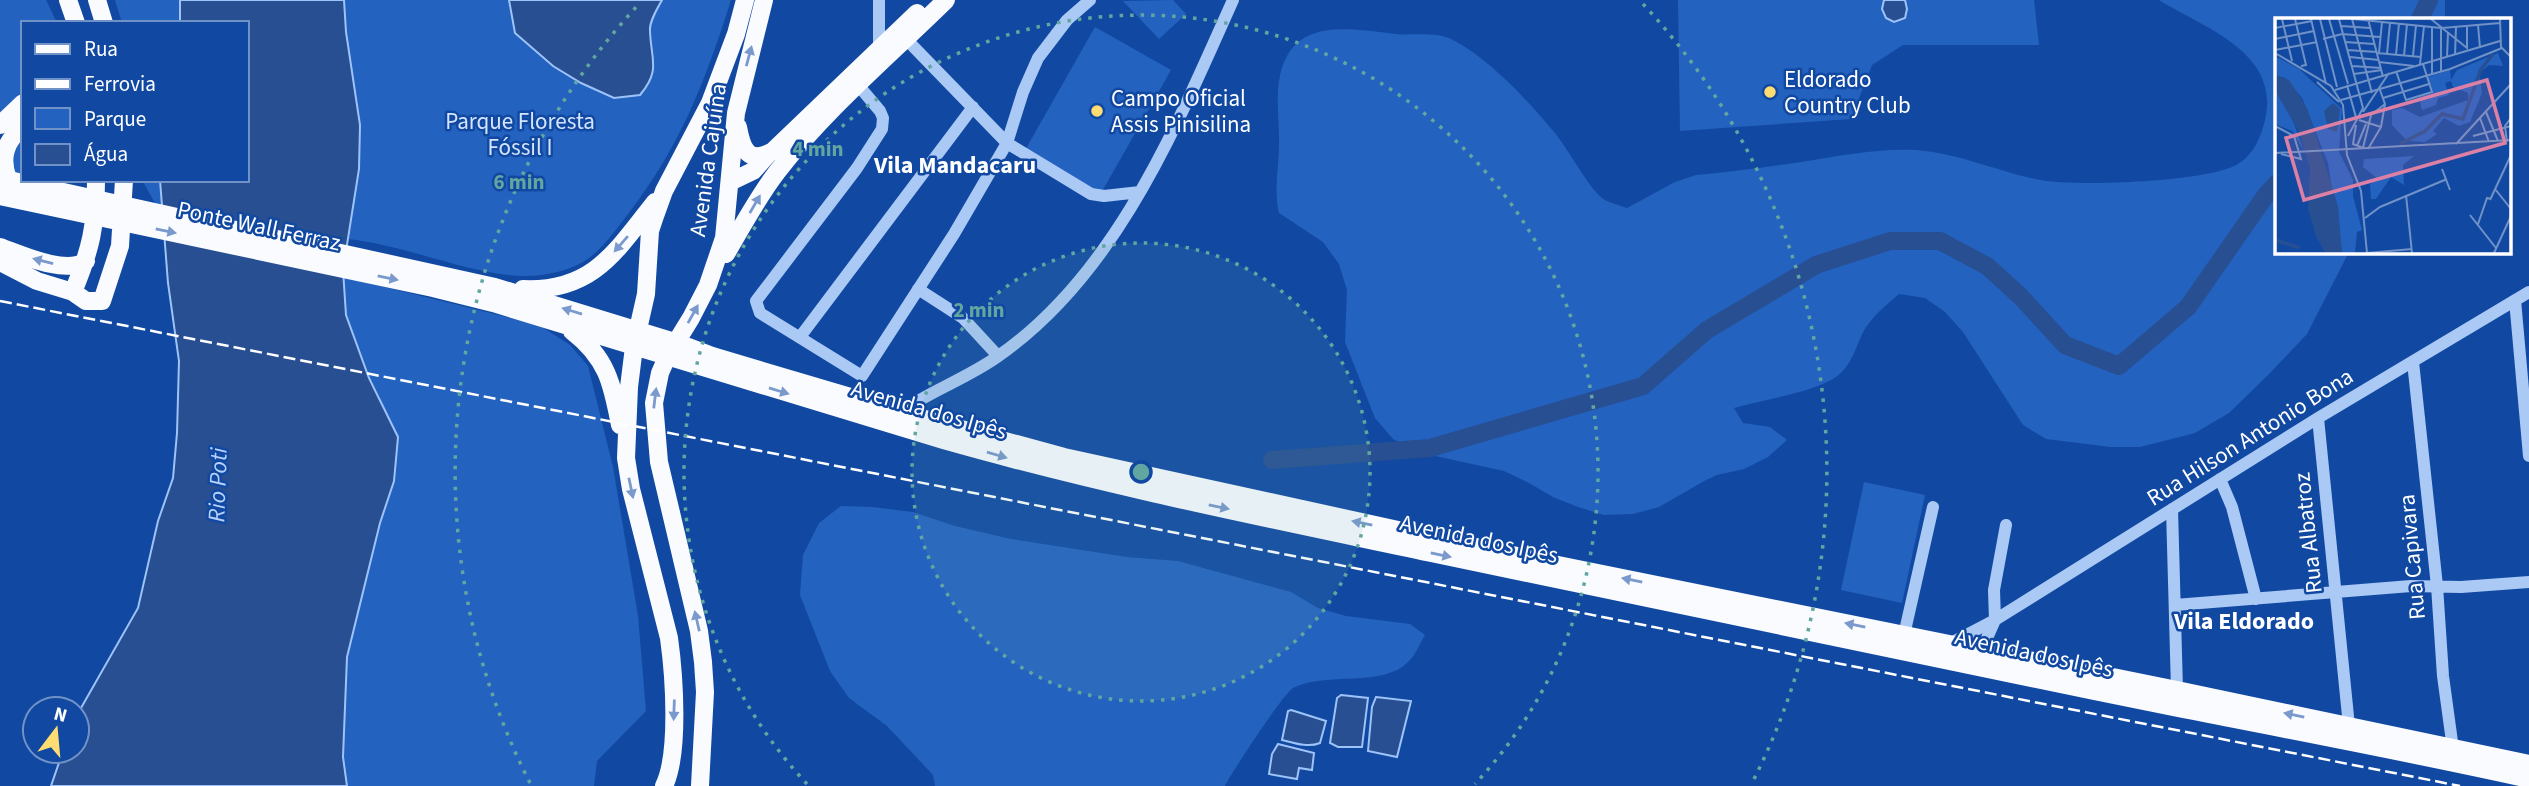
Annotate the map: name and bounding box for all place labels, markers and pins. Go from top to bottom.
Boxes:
place label: Eldorado Country Club [1784,63,1911,122]
place label: Campo Oficial Assis Pinisilina [1111,82,1251,141]
marker: Eldorado Country Club [1762,84,1778,100]
marker: Campo Oficial Assis Pinisilina [1089,103,1105,119]
centre of rings [1129,460,1153,484]

